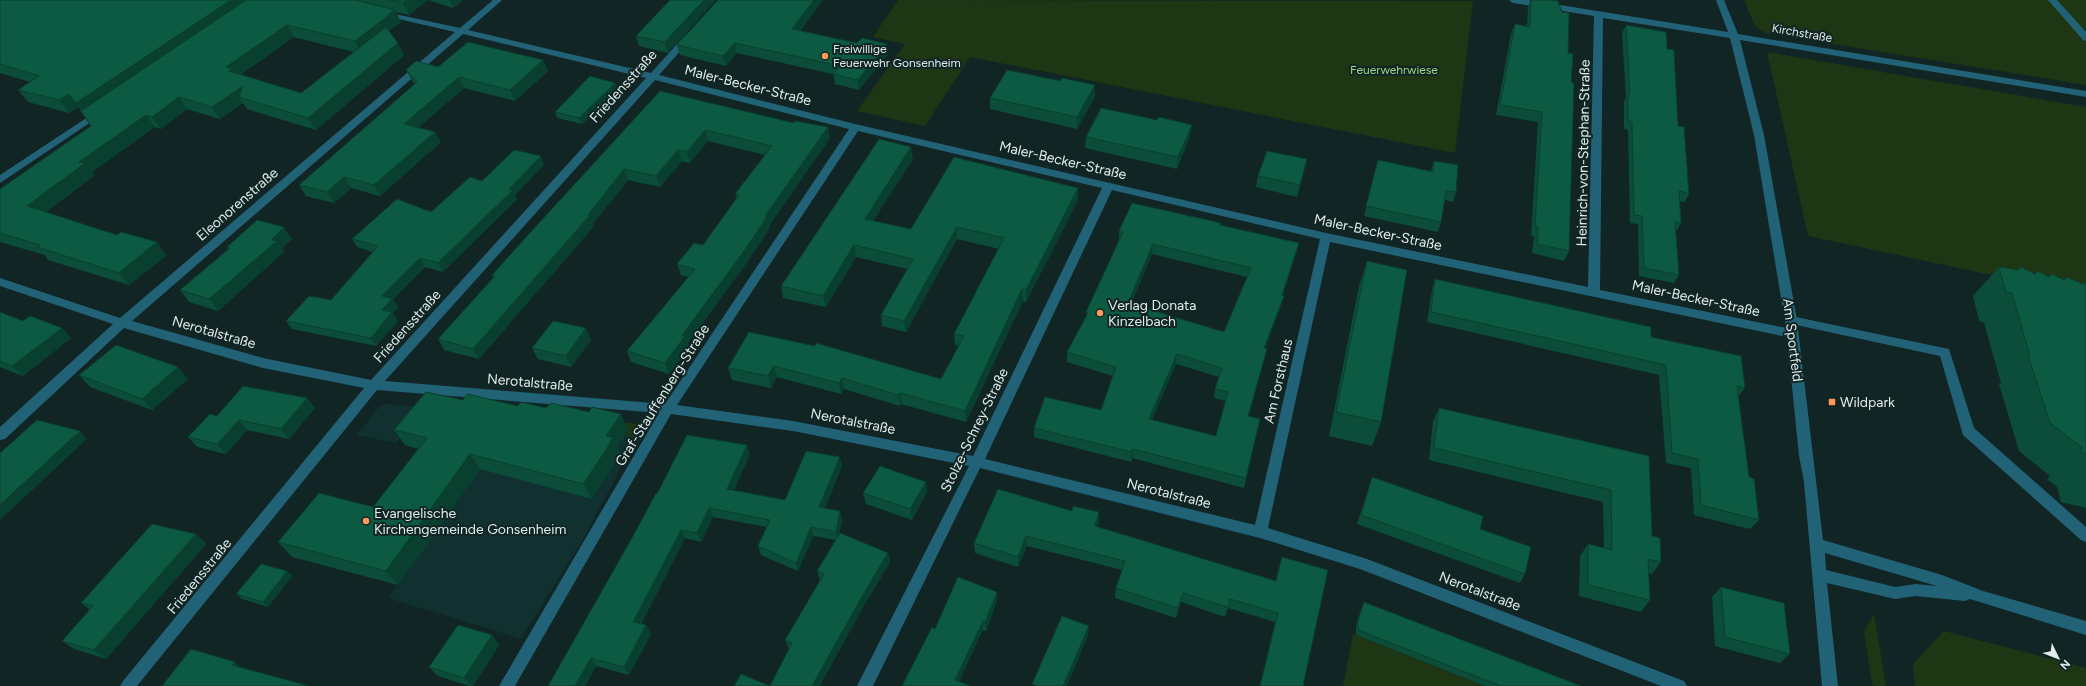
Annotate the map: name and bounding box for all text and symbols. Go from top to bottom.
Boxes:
street label: Kirchstraße [1771,21,1834,45]
place label: Freiwillige Feuerwehr Gonsenheim [833,42,961,70]
street label: Friedensstraße [586,46,661,126]
marker: Freiwillige Feuerwehr Gonsenheim [820,51,830,61]
street label: Heinrich-von-Stephan-Straße [1573,59,1594,247]
street label: Maler-Becker-Straße [683,61,813,110]
park label: Feuerwehrwiese [1350,63,1438,77]
street label: Maler-Becker-Straße [998,138,1129,183]
street label: Eleonorenstraße [193,164,282,244]
street label: Maler-Becker-Straße [1312,211,1444,254]
street label: Maler-Becker-Straße [1630,277,1762,320]
street label: Friedensstraße [370,286,445,366]
place label: Verlag Donata Kinzelbach [1108,297,1197,330]
street label: Am Sportfeld [1779,297,1806,383]
marker: Verlag Donata Kinzelbach [1095,308,1105,318]
street label: Nerotalstraße [170,312,258,353]
street label: Graf-Stauffenberg-Straße [612,321,713,469]
street label: Am Forsthaus [1260,337,1296,425]
street label: Stolze-Schrey-Straße [937,365,1012,495]
street label: Nerotalstraße [486,370,574,395]
place label: Wildpark [1840,394,1895,411]
marker: Wildpark [1827,397,1837,407]
street label: Nerotalstraße [809,405,897,438]
street label: Nerotalstraße [1125,475,1213,512]
place label: Evangelische Kirchengemeinde Gonsenheim [374,505,566,538]
marker: Evangelische Kirchengemeinde Gonsenheim [361,516,371,526]
street label: Friedensstraße [164,535,235,618]
street label: Nerotalstraße [1437,568,1523,615]
north arrow [2038,638,2078,678]
text: N [2057,657,2073,672]

